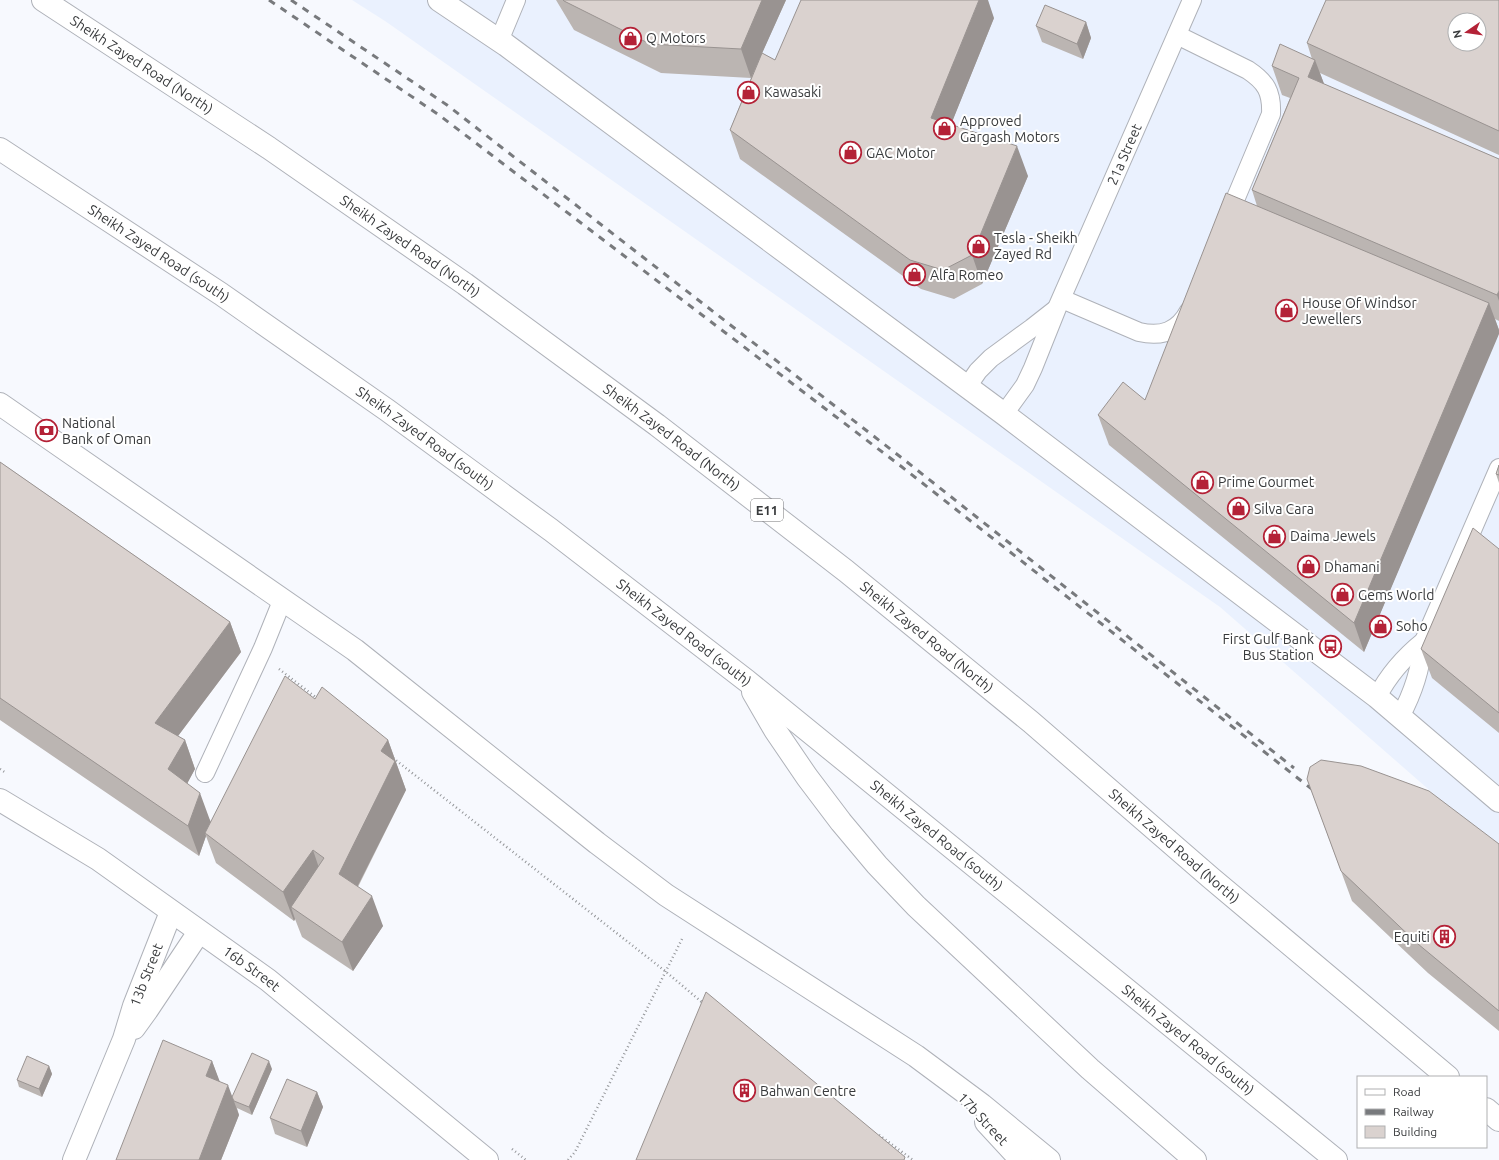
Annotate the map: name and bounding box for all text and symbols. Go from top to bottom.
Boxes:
street label: Sheikh Zayed Road (North) [67,12,216,117]
north arrow [1447,12,1487,52]
shop icon: Q Motors [618,25,644,51]
text: N [1450,29,1464,40]
place label: Q Motors [646,30,705,46]
shop icon: Kawasaki [736,79,762,105]
place label: Kawasaki [764,84,821,100]
place label: Approved Gargash Motors [960,113,1060,145]
shop icon: Approved Gargash Motors [932,116,958,142]
street label: 21a Street [1104,121,1145,187]
shop icon: GAC Motor [838,140,864,166]
place label: GAC Motor [866,145,936,161]
street label: Sheikh Zayed Road (North) [337,192,483,300]
street label: Sheikh Zayed Road (south) [85,201,233,305]
place label: Tesla - Sheikh Zayed Rd [994,230,1078,262]
shop icon: Tesla - Sheikh Zayed Rd [965,233,991,259]
shop icon: Alfa Romeo [902,262,928,288]
place label: Alfa Romeo [930,267,1003,283]
place label: House Of Windsor Jewellers [1302,295,1417,327]
shop icon: House Of Windsor Jewellers [1273,298,1299,324]
street label: Sheikh Zayed Road (North) [600,380,743,494]
street label: Sheikh Zayed Road (south) [353,383,497,493]
place label: National Bank of Oman [62,415,151,447]
bank icon: National Bank of Oman [33,418,59,444]
shop icon: Prime Gourmet [1190,469,1216,495]
place label: Prime Gourmet [1218,474,1315,490]
shop icon: Silva Cara [1225,496,1251,522]
road number: E11 [751,499,783,521]
place label: Silva Cara [1254,501,1314,517]
shop icon: Daima Jewels [1261,523,1287,549]
place label: Daima Jewels [1290,528,1376,544]
shop icon: Dhamani [1295,554,1321,580]
place label: Dhamani [1324,559,1380,575]
street label: Sheikh Zayed Road (south) [614,576,755,689]
street label: Sheikh Zayed Road (North) [857,578,997,696]
shop icon: Gems World [1329,582,1355,608]
place label: Gems World [1358,587,1434,603]
shop icon: Soho [1367,613,1393,639]
place label: Soho [1396,618,1428,634]
place label: First Gulf Bank Bus Station [1223,631,1314,663]
bus stop icon: First Gulf Bank Bus Station [1317,634,1343,660]
street label: Sheikh Zayed Road (south) [867,777,1006,894]
street label: Sheikh Zayed Road (North) [1106,785,1243,906]
building icon: Equiti [1432,924,1458,950]
place label: Equiti [1394,929,1430,945]
street label: 13b Street [127,940,166,1009]
street label: 16b Street [220,943,284,995]
street label: Sheikh Zayed Road (south) [1119,981,1257,1098]
legend [1357,1076,1487,1148]
building icon: Bahwan Centre [731,1078,757,1104]
place label: Bahwan Centre [760,1083,856,1099]
text: Road [1393,1085,1421,1098]
street label: 17b Street [955,1089,1012,1149]
text: Railway [1393,1105,1434,1118]
text: Building [1393,1125,1437,1138]

